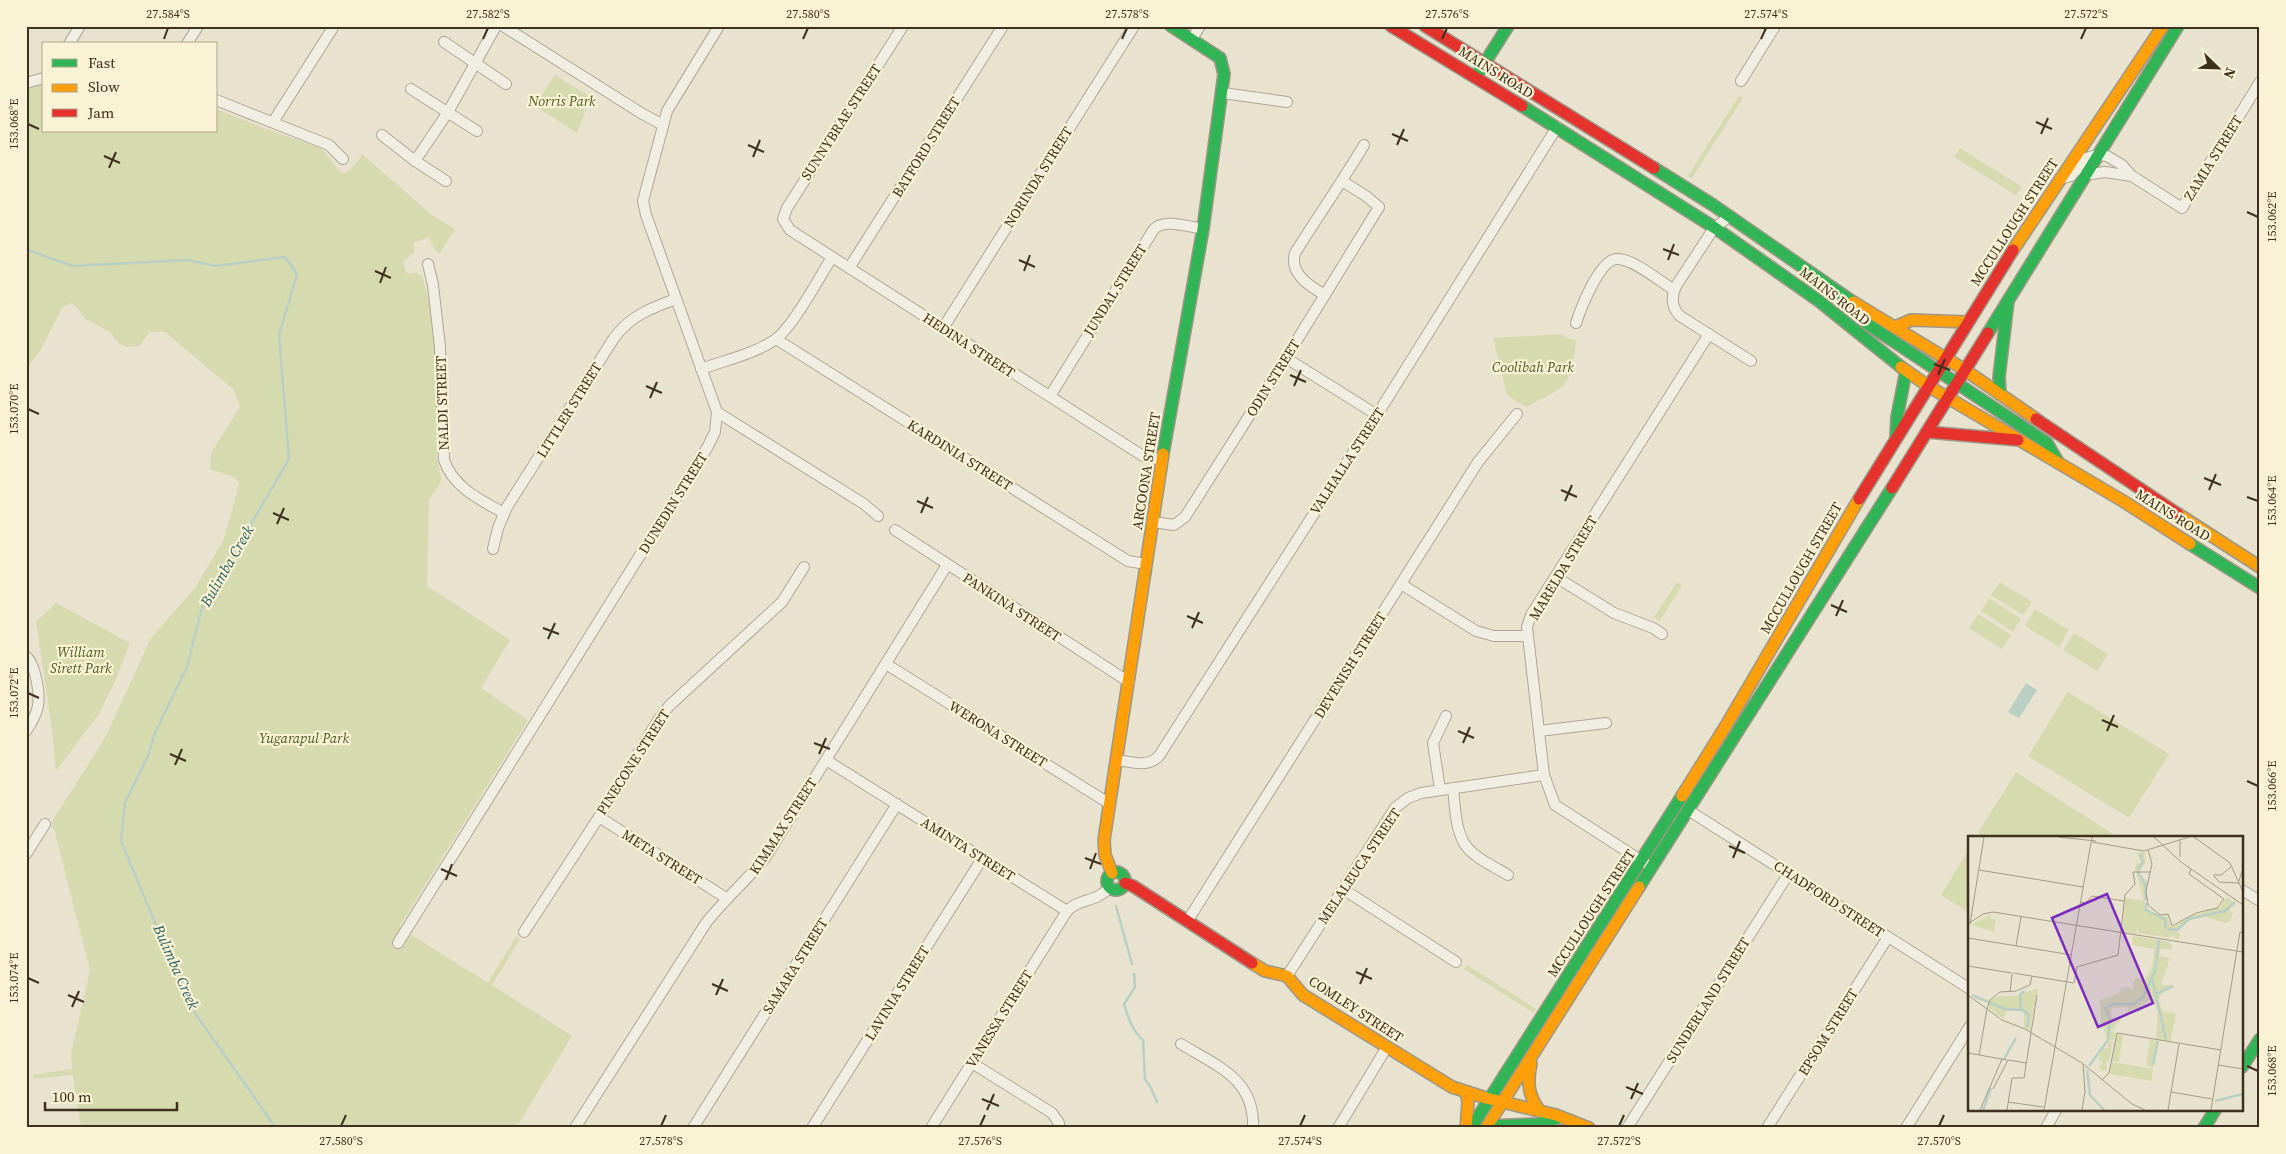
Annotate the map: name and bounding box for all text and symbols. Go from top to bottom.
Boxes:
text: 27.584°S [146,6,190,22]
text: 27.582°S [466,6,510,22]
text: 27.580°S [786,6,830,22]
text: 27.578°S [1105,6,1149,22]
text: 27.576°S [1425,6,1469,22]
text: 27.574°S [1744,6,1788,22]
text: 27.572°S [2064,6,2108,22]
street label: MAINS ROAD [1455,41,1537,103]
legend [42,42,218,132]
north arrow [2194,42,2244,92]
text: Fast [88,52,115,73]
street label: SUNNYBRAE STREET [796,60,886,184]
text: N [2219,64,2241,82]
text: Slow [88,76,120,97]
park label: Norris Park [527,91,596,111]
street label: BATFORD STREET [887,92,965,201]
text: 153.068°E [6,99,22,149]
text: Jam [87,102,115,123]
street label: ZAMIA STREET [2179,111,2248,205]
street label: NORINDA STREET [999,122,1077,231]
street label: MCCULLOUGH STREET [1965,154,2063,290]
text: 153.062°E [2264,192,2280,242]
street label: JUNDAL STREET [1078,240,1152,341]
street label: MAINS ROAD [1795,262,1875,330]
street label: HEDINA STREET [919,308,1020,383]
street label: ODIN STREET [1241,335,1305,421]
street label: NALDI STREET [430,355,454,451]
park label: Coolibah Park [1492,357,1574,377]
street label: LITTLER STREET [532,358,607,462]
text: 153.070°E [6,384,22,434]
street label: VALHALLA STREET [1305,403,1389,518]
street label: ARCOONA STREET [1127,410,1165,531]
street label: KARDINIA STREET [904,415,1017,496]
street label: DUNEDIN STREET [634,448,713,558]
text: 153.064°E [2264,476,2280,526]
street label: MAINS ROAD [2132,484,2214,546]
street label: MCCULLOUGH STREET [1755,498,1847,637]
street label: MARELDA STREET [1524,511,1602,624]
water label: Bulimba Creek [194,520,259,611]
street label: PANKINA STREET [959,568,1065,647]
street label: DEVENISH STREET [1309,607,1391,722]
park label: William Sirett Park [50,642,112,678]
text: 153.072°E [6,668,22,718]
street label: WERONA STREET [945,696,1051,773]
street label: PINECONE STREET [591,705,675,819]
park label: Yugarapul Park [259,728,349,748]
text: 153.066°E [2264,761,2280,811]
street label: KIMMAX STREET [744,773,822,878]
street label: MELALEUCA STREET [1313,804,1406,928]
street label: AMINTA STREET [917,812,1019,886]
street label: META STREET [618,824,706,890]
inset map [1968,836,2244,1112]
street label: MCCULLOUGH STREET [1542,845,1640,981]
street label: CHADFORD STREET [1770,856,1889,943]
street label: SAMARA STREET [757,914,833,1018]
water label: Bulimba Creek [148,920,205,1013]
street label: SUNDERLAND STREET [1661,933,1755,1067]
street label: LAVINIA STREET [860,941,934,1044]
text: 153.074°E [6,953,22,1003]
street label: VANESSA STREET [961,966,1037,1072]
street label: COMLEY STREET [1305,971,1408,1047]
street label: EPSOM STREET [1793,984,1863,1079]
text: 153.068°E [2264,1046,2280,1096]
scale bar [45,1079,178,1111]
text: 100 m [52,1086,92,1107]
text: 27.580°S [319,1133,363,1149]
text: 27.578°S [639,1133,683,1149]
text: 27.576°S [958,1133,1002,1149]
text: 27.574°S [1278,1133,1322,1149]
text: 27.572°S [1597,1133,1641,1149]
text: 27.570°S [1917,1133,1961,1149]

